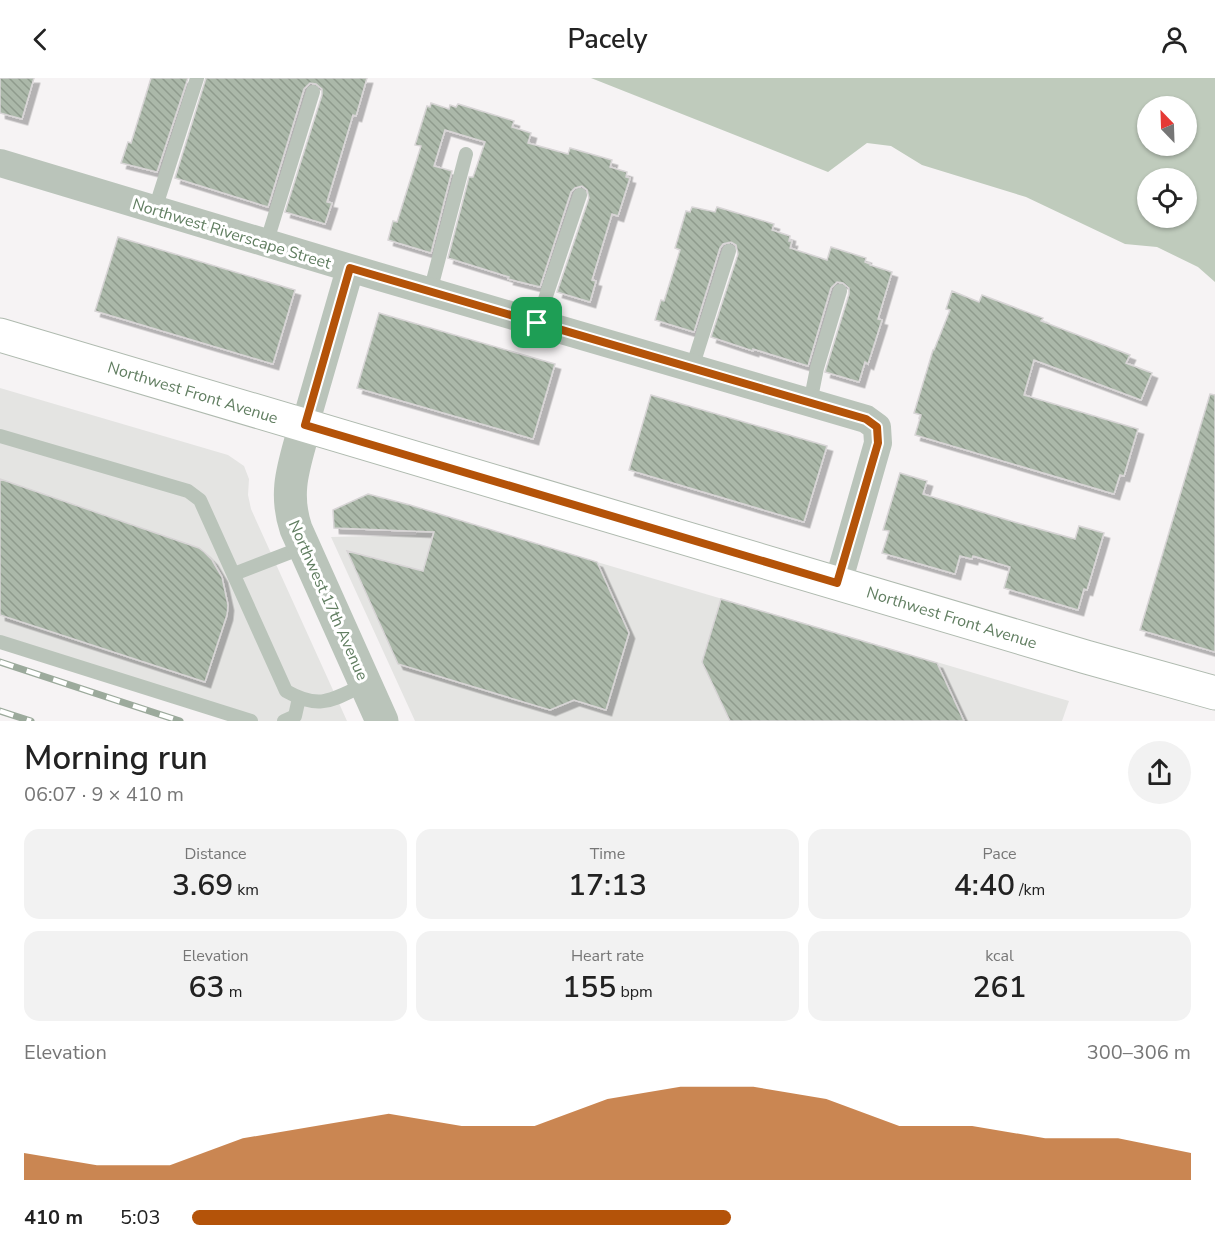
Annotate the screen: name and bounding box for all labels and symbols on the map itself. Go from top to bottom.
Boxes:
north arrow [1137,96,1197,156]
street label: Northwest Riverscape Street [130,193,334,275]
pin [511,297,562,348]
street label: Northwest Front Avenue [105,357,281,429]
street label: Northwest 17th Avenue [283,517,373,684]
street label: Northwest Front Avenue [864,582,1040,654]

